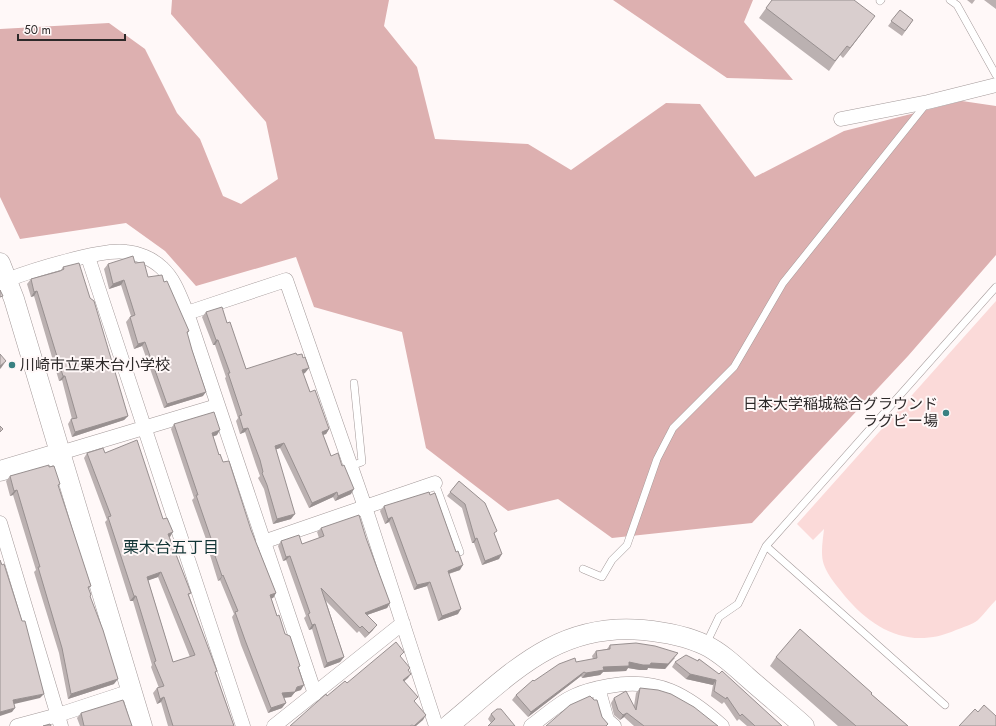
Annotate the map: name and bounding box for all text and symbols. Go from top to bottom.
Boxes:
scale bar [18,16,125,42]
text: 50 m [24,21,51,39]
place label: 川崎市立栗木台小学校 [20,354,170,376]
marker: 川崎市立栗木台小学校 [7,360,17,370]
place label: 日本大学稲城総合グラウンド ラグビー場 [743,393,938,432]
marker: 日本大学稲城総合グラウンド ラグビー場 [941,408,951,418]
district label: 栗木台五丁目 [123,536,219,559]

